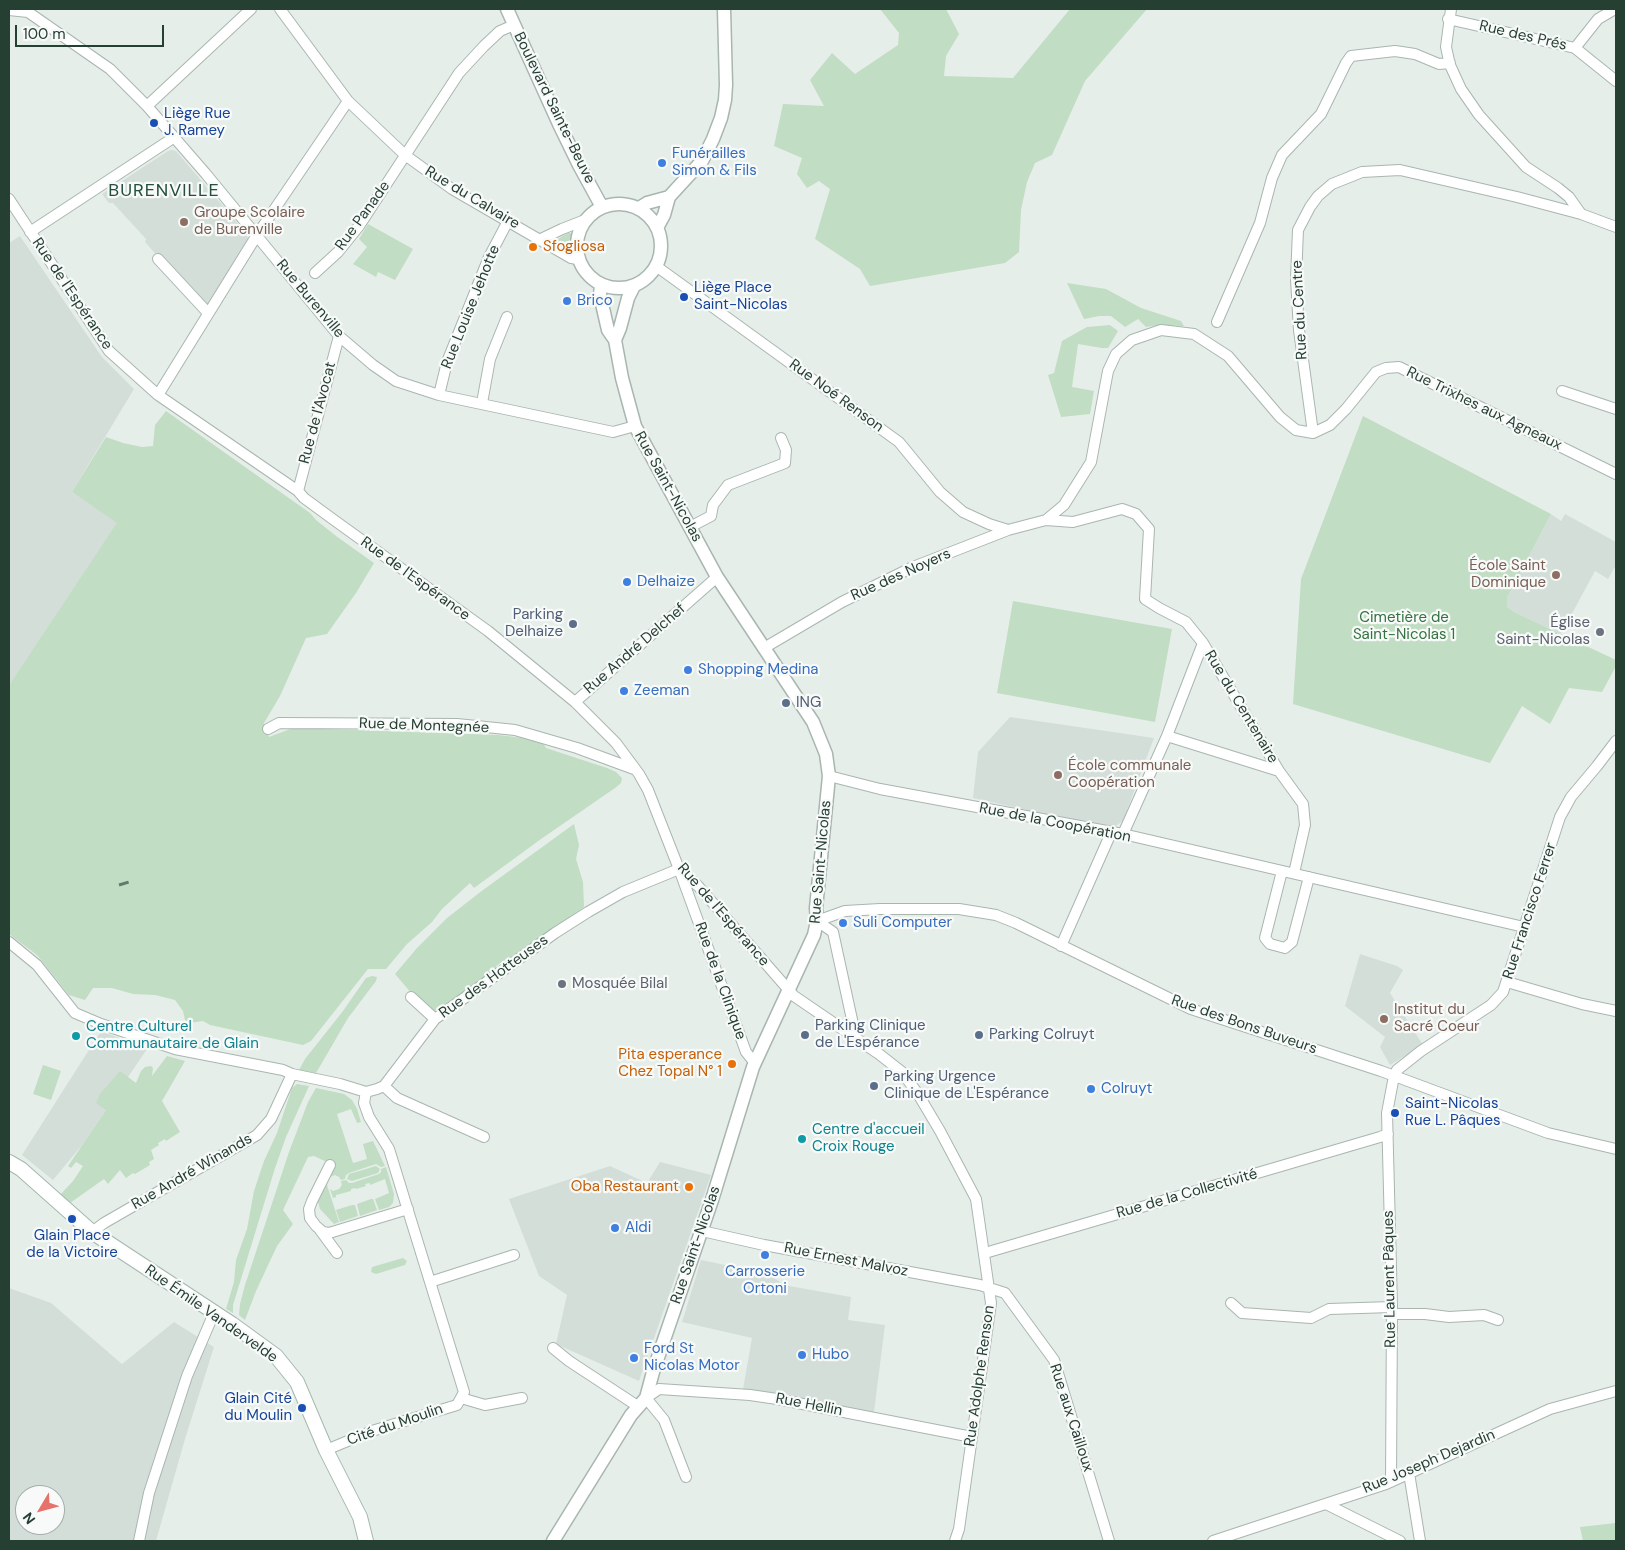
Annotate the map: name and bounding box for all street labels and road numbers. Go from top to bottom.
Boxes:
street label: Rue des Prés [1477,17,1569,55]
street label: Boulevard Sainte-Beuve [510,29,598,187]
street label: Rue du Calvaire [421,163,523,233]
street label: Rue Panade [332,178,394,254]
street label: Rue de l'Espérance [28,235,116,353]
street label: Rue Louise Jehotte [438,242,504,372]
street label: Rue Burenville [272,256,348,342]
street label: Rue du Centre [1288,260,1312,360]
street label: Rue Noé Renson [785,356,887,436]
street label: Rue de l'Avocat [296,360,340,466]
street label: Rue Trixhes aux Agneaux [1403,364,1565,454]
street label: Rue Saint-Nicolas [630,429,706,545]
street label: Rue de l'Espérance [357,533,473,625]
street label: Rue des Noyers [848,545,954,605]
street label: Rue André Delchef [581,600,689,698]
street label: Rue du Centenaire [1200,647,1282,767]
street label: Rue de Montegnée [359,715,489,737]
street label: Rue de la Coopération [978,799,1132,847]
street label: Rue Saint-Nicolas [807,800,835,924]
street label: Rue Francisco Ferrer [1499,840,1561,982]
street label: Rue de l'Espérance [673,860,773,970]
street label: Rue de la Clinique [690,920,750,1042]
street label: Rue des Hotteuses [436,931,552,1023]
street label: Rue des Bons Buveurs [1169,992,1319,1058]
street label: Rue André Winands [129,1130,255,1214]
street label: Rue de la Collectivité [1114,1165,1260,1223]
street label: Rue Saint-Nicolas [667,1184,725,1306]
street label: Rue Laurent Pâques [1380,1210,1400,1348]
street label: Rue Ernest Malvoz [783,1239,909,1281]
street label: Rue Émile Vandervelde [141,1261,281,1367]
street label: Rue Adolphe Renson [961,1304,999,1448]
street label: Rue aux Cailloux [1045,1362,1097,1474]
street label: Rue Hellin [774,1390,844,1420]
street label: Cité du Moulin [345,1400,445,1450]
street label: Rue Joseph Dejardin [1360,1426,1498,1498]

